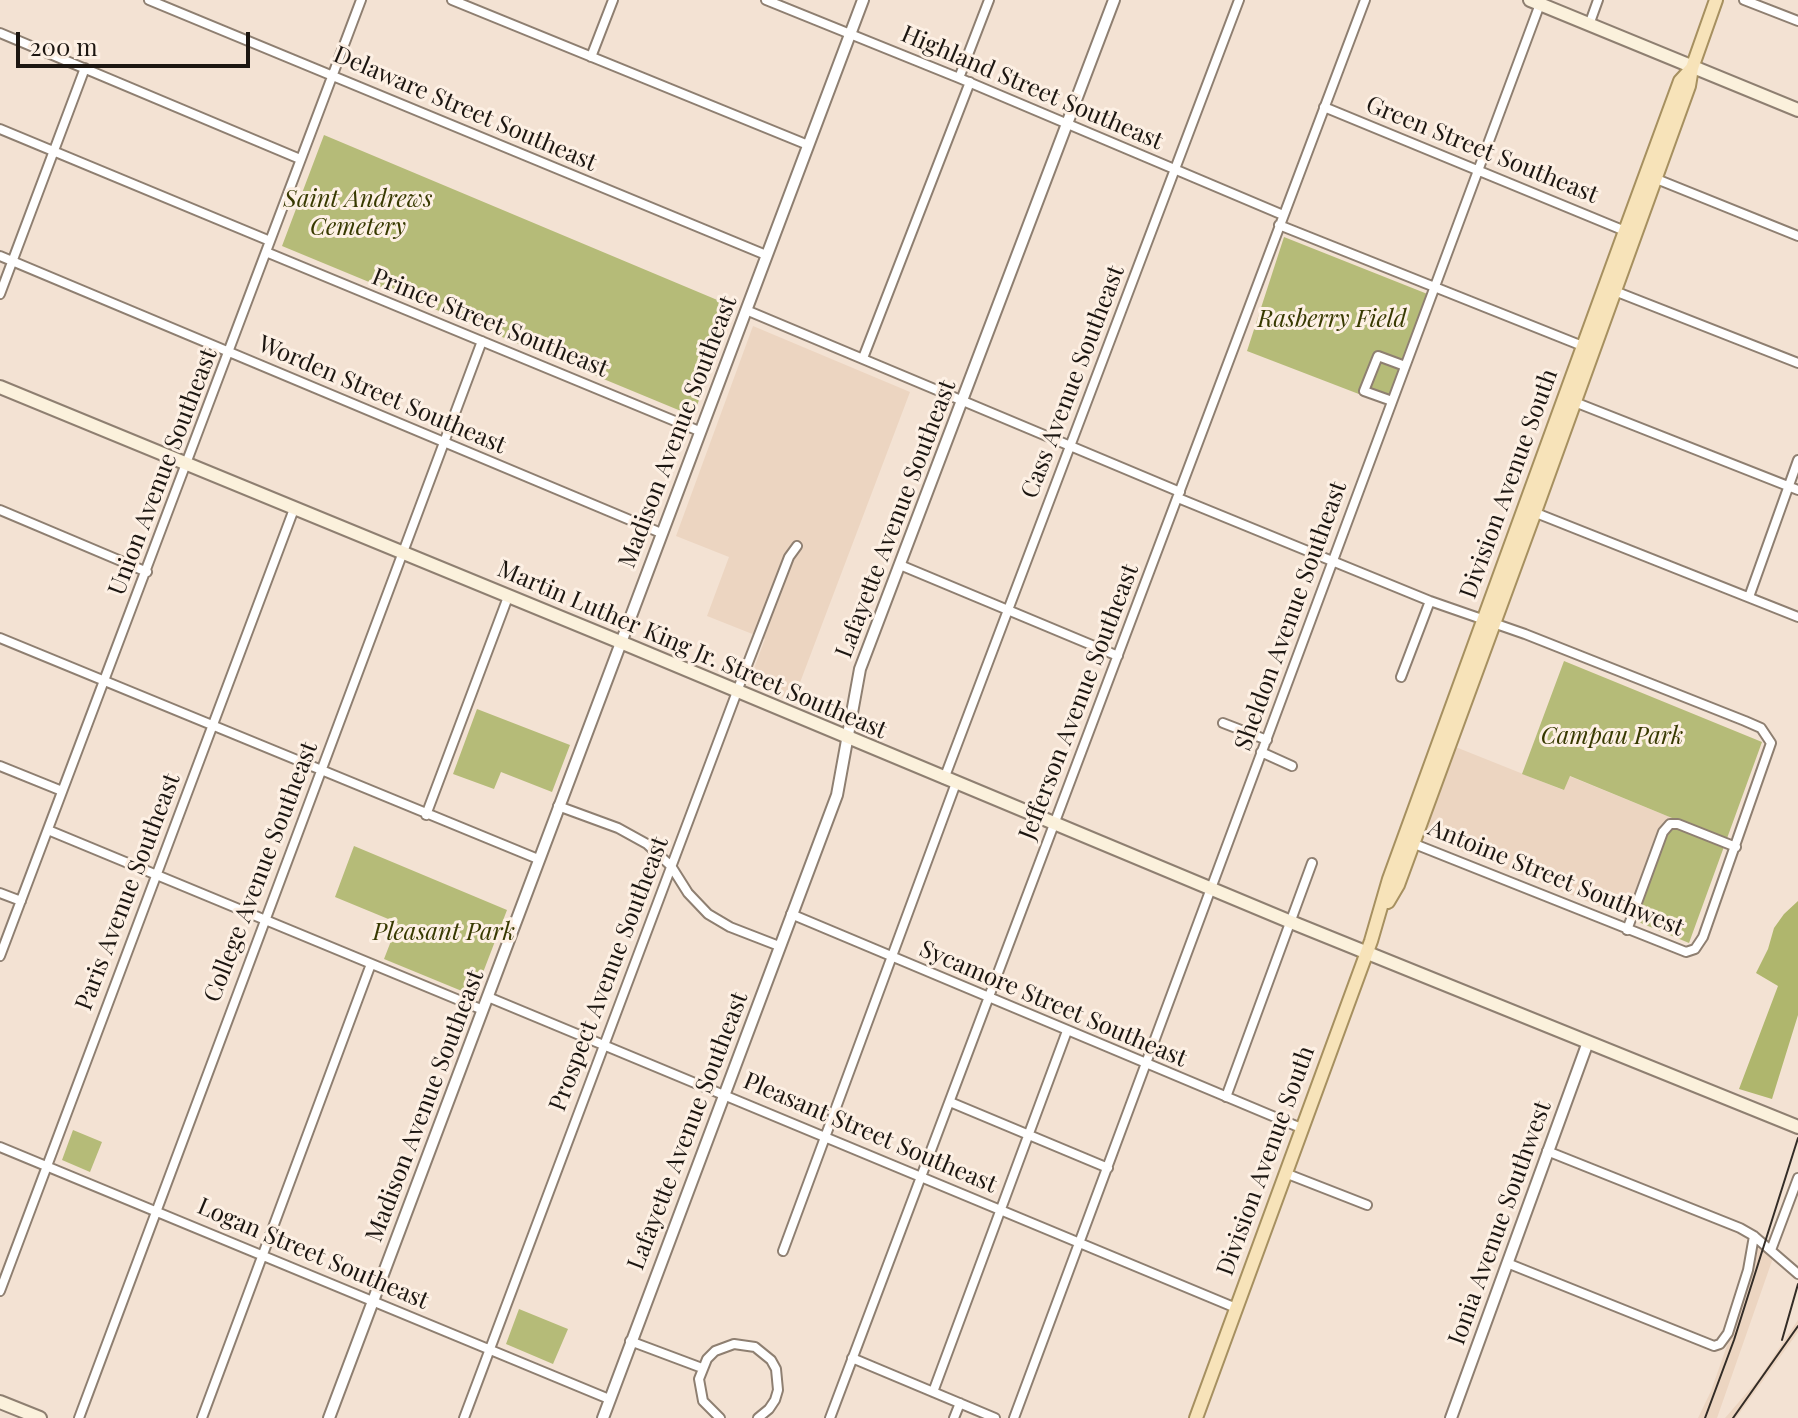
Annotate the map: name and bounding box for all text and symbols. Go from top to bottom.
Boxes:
scale bar [20,16,254,66]
street label: Highland Street Southeast [897,20,1167,156]
text: 200 m [30,30,98,62]
street label: Delaware Street Southeast [329,40,601,178]
street label: Green Street Southeast [1362,90,1602,210]
park label: Saint Andrews Cemetery [284,186,432,242]
street label: Prince Street Southeast [368,262,612,384]
street label: Cass Avenue Southeast [1015,262,1131,502]
street label: Madison Avenue Southeast [613,292,743,572]
park label: Rasberry Field [1258,306,1406,334]
street label: Worden Street Southeast [254,330,510,460]
street label: Union Avenue Southeast [103,345,223,599]
street label: Division Avenue South [1454,365,1564,603]
street label: Lafayette Avenue Southeast [830,376,962,662]
street label: Sheldon Avenue Southeast [1229,477,1353,755]
street label: Martin Luther King Jr. Street Southeast [493,555,891,745]
street label: Jefferson Avenue Southeast [1013,560,1145,844]
park label: Campau Park [1541,723,1683,751]
street label: College Avenue Southeast [198,738,324,1006]
street label: Paris Avenue Southeast [70,769,186,1015]
street label: Antoine Street Southwest [1424,814,1688,942]
street label: Prospect Avenue Southeast [543,833,675,1115]
park label: Pleasant Park [373,919,515,947]
street label: Sycamore Street Southeast [915,935,1191,1073]
street label: Madison Avenue Southeast [360,966,490,1246]
street label: Lafayette Avenue Southeast [622,988,754,1274]
street label: Division Avenue South [1211,1042,1321,1280]
street label: Pleasant Street Southeast [739,1067,1001,1199]
street label: Ionia Avenue Southwest [1442,1097,1558,1349]
street label: Logan Street Southeast [193,1192,433,1316]

